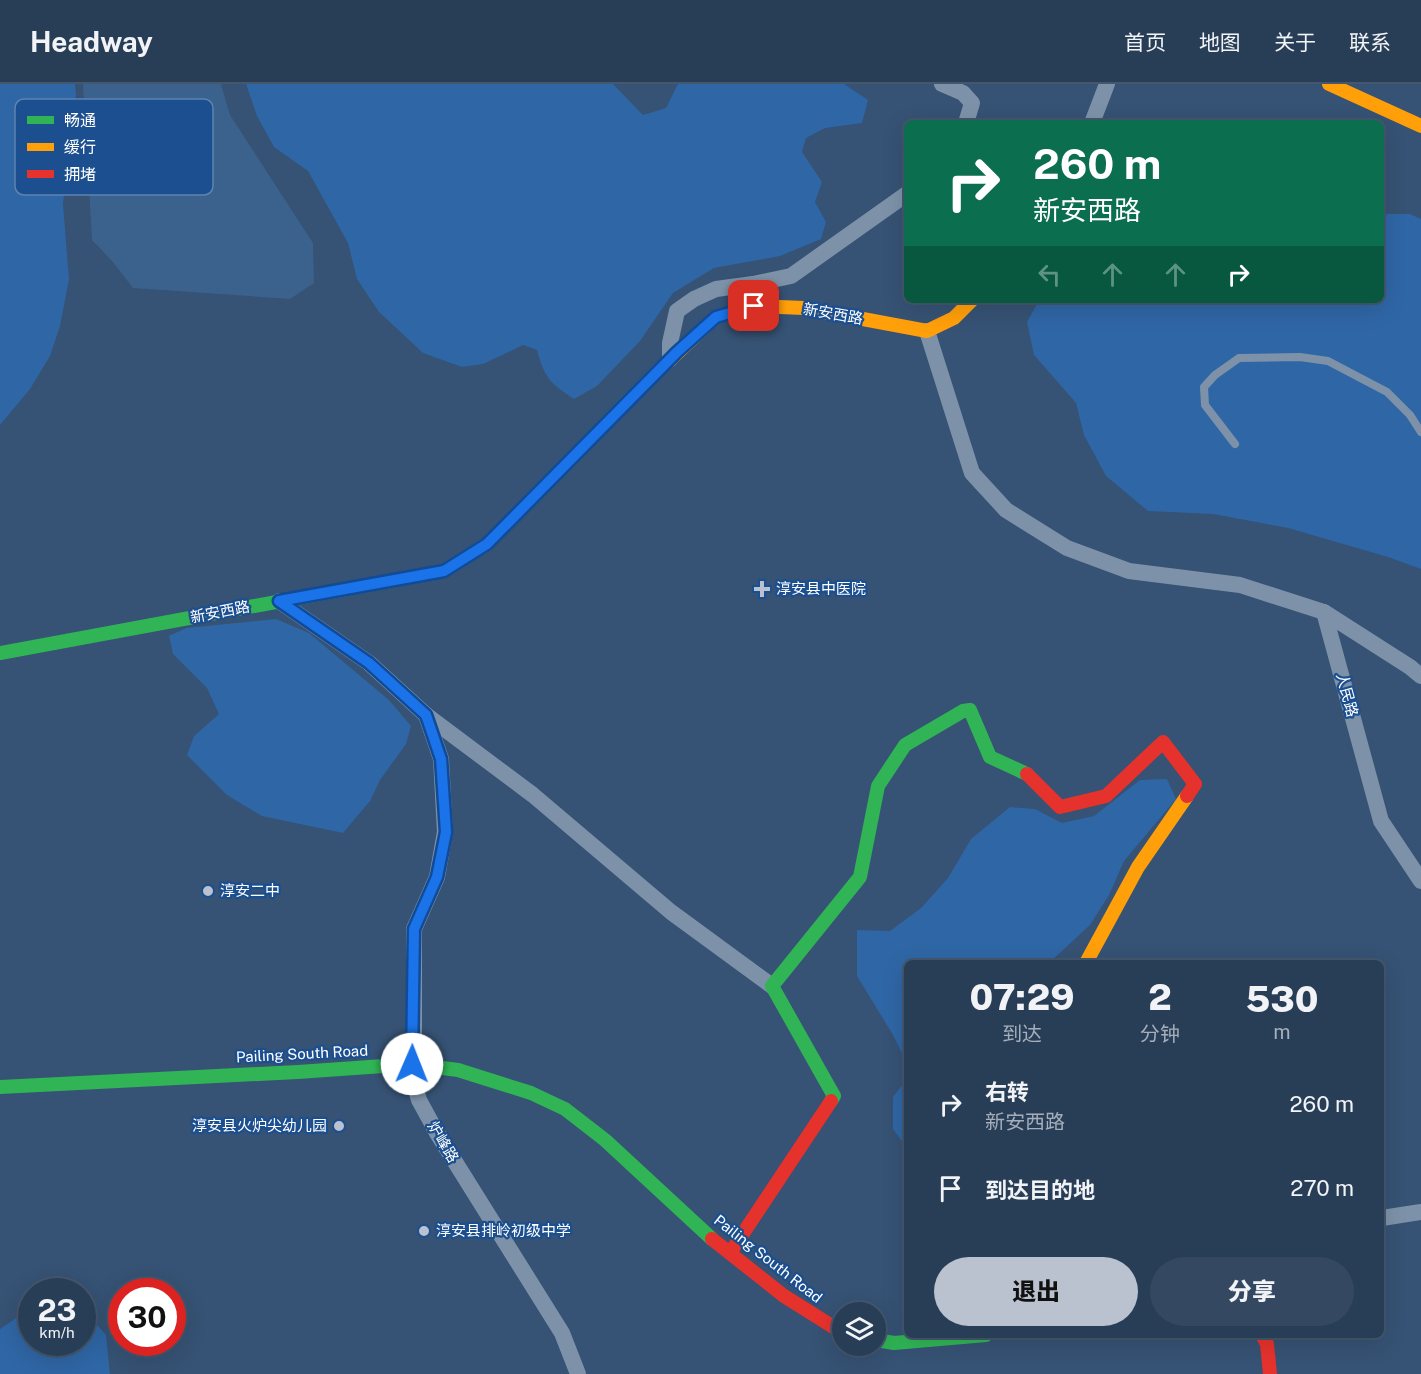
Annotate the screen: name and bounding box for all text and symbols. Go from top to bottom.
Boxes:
text: Headway [30,25,153,58]
text: 首页 [1124,30,1166,55]
text: 地图 [1199,30,1241,55]
text: 关于 [1274,30,1316,55]
text: 联系 [1349,30,1391,55]
legend [15,99,213,195]
text: 畅通 [64,111,96,130]
text: 缓行 [64,138,96,157]
text: 260 m [1033,139,1161,188]
icon: right [934,144,1012,222]
text: 拥堵 [64,165,96,184]
text: 新安西路 [1033,194,1141,226]
icon: left [1033,258,1066,291]
icon: ahead [1096,258,1129,291]
icon: ahead [1159,258,1192,291]
icon: right [1222,258,1255,291]
pin [728,280,779,331]
icon: arrive [737,289,770,322]
street label: 新安西路 [802,300,864,327]
marker: 淳安县中医院 [753,580,771,598]
place label: 淳安县中医院 [776,580,866,597]
street label: 新安西路 [189,597,251,626]
street label: 人民路 [1333,671,1362,719]
place label: 淳安二中 [220,882,280,899]
marker: 淳安二中 [201,884,215,898]
text: 07:29 [969,976,1075,1018]
text: 2 [1148,976,1172,1018]
text: 530 [1245,978,1319,1020]
text: m [1273,1020,1291,1044]
text: 到达 [1002,1022,1042,1046]
text: 分钟 [1140,1022,1180,1046]
position arrow [380,1032,444,1096]
street label: Pailing South Road [235,1042,368,1065]
text: 右转 [985,1079,1029,1105]
icon: right [934,1088,967,1121]
text: 260 m [1289,1091,1354,1117]
text: 新安西路 [985,1110,1065,1134]
place label: 淳安县火炉尖幼儿园 [192,1117,327,1134]
street label: 炉峰路 [425,1118,462,1165]
marker: 淳安县火炉尖幼儿园 [332,1119,346,1133]
icon: arrive [934,1172,967,1205]
text: 270 m [1290,1175,1354,1201]
text: 到达目的地 [985,1177,1095,1203]
street label: Pailing South Road [711,1211,826,1306]
place label: 淳安县排岭初级中学 [436,1222,571,1239]
marker: 淳安县排岭初级中学 [417,1224,431,1238]
button: 退出 [934,1257,1138,1326]
button: 分享 [1150,1257,1354,1326]
speed limit sign: 30 [108,1278,186,1356]
text: 23 [37,1292,77,1328]
map controls [832,1302,886,1356]
button: layers [832,1302,886,1356]
text: km/h [39,1324,75,1341]

